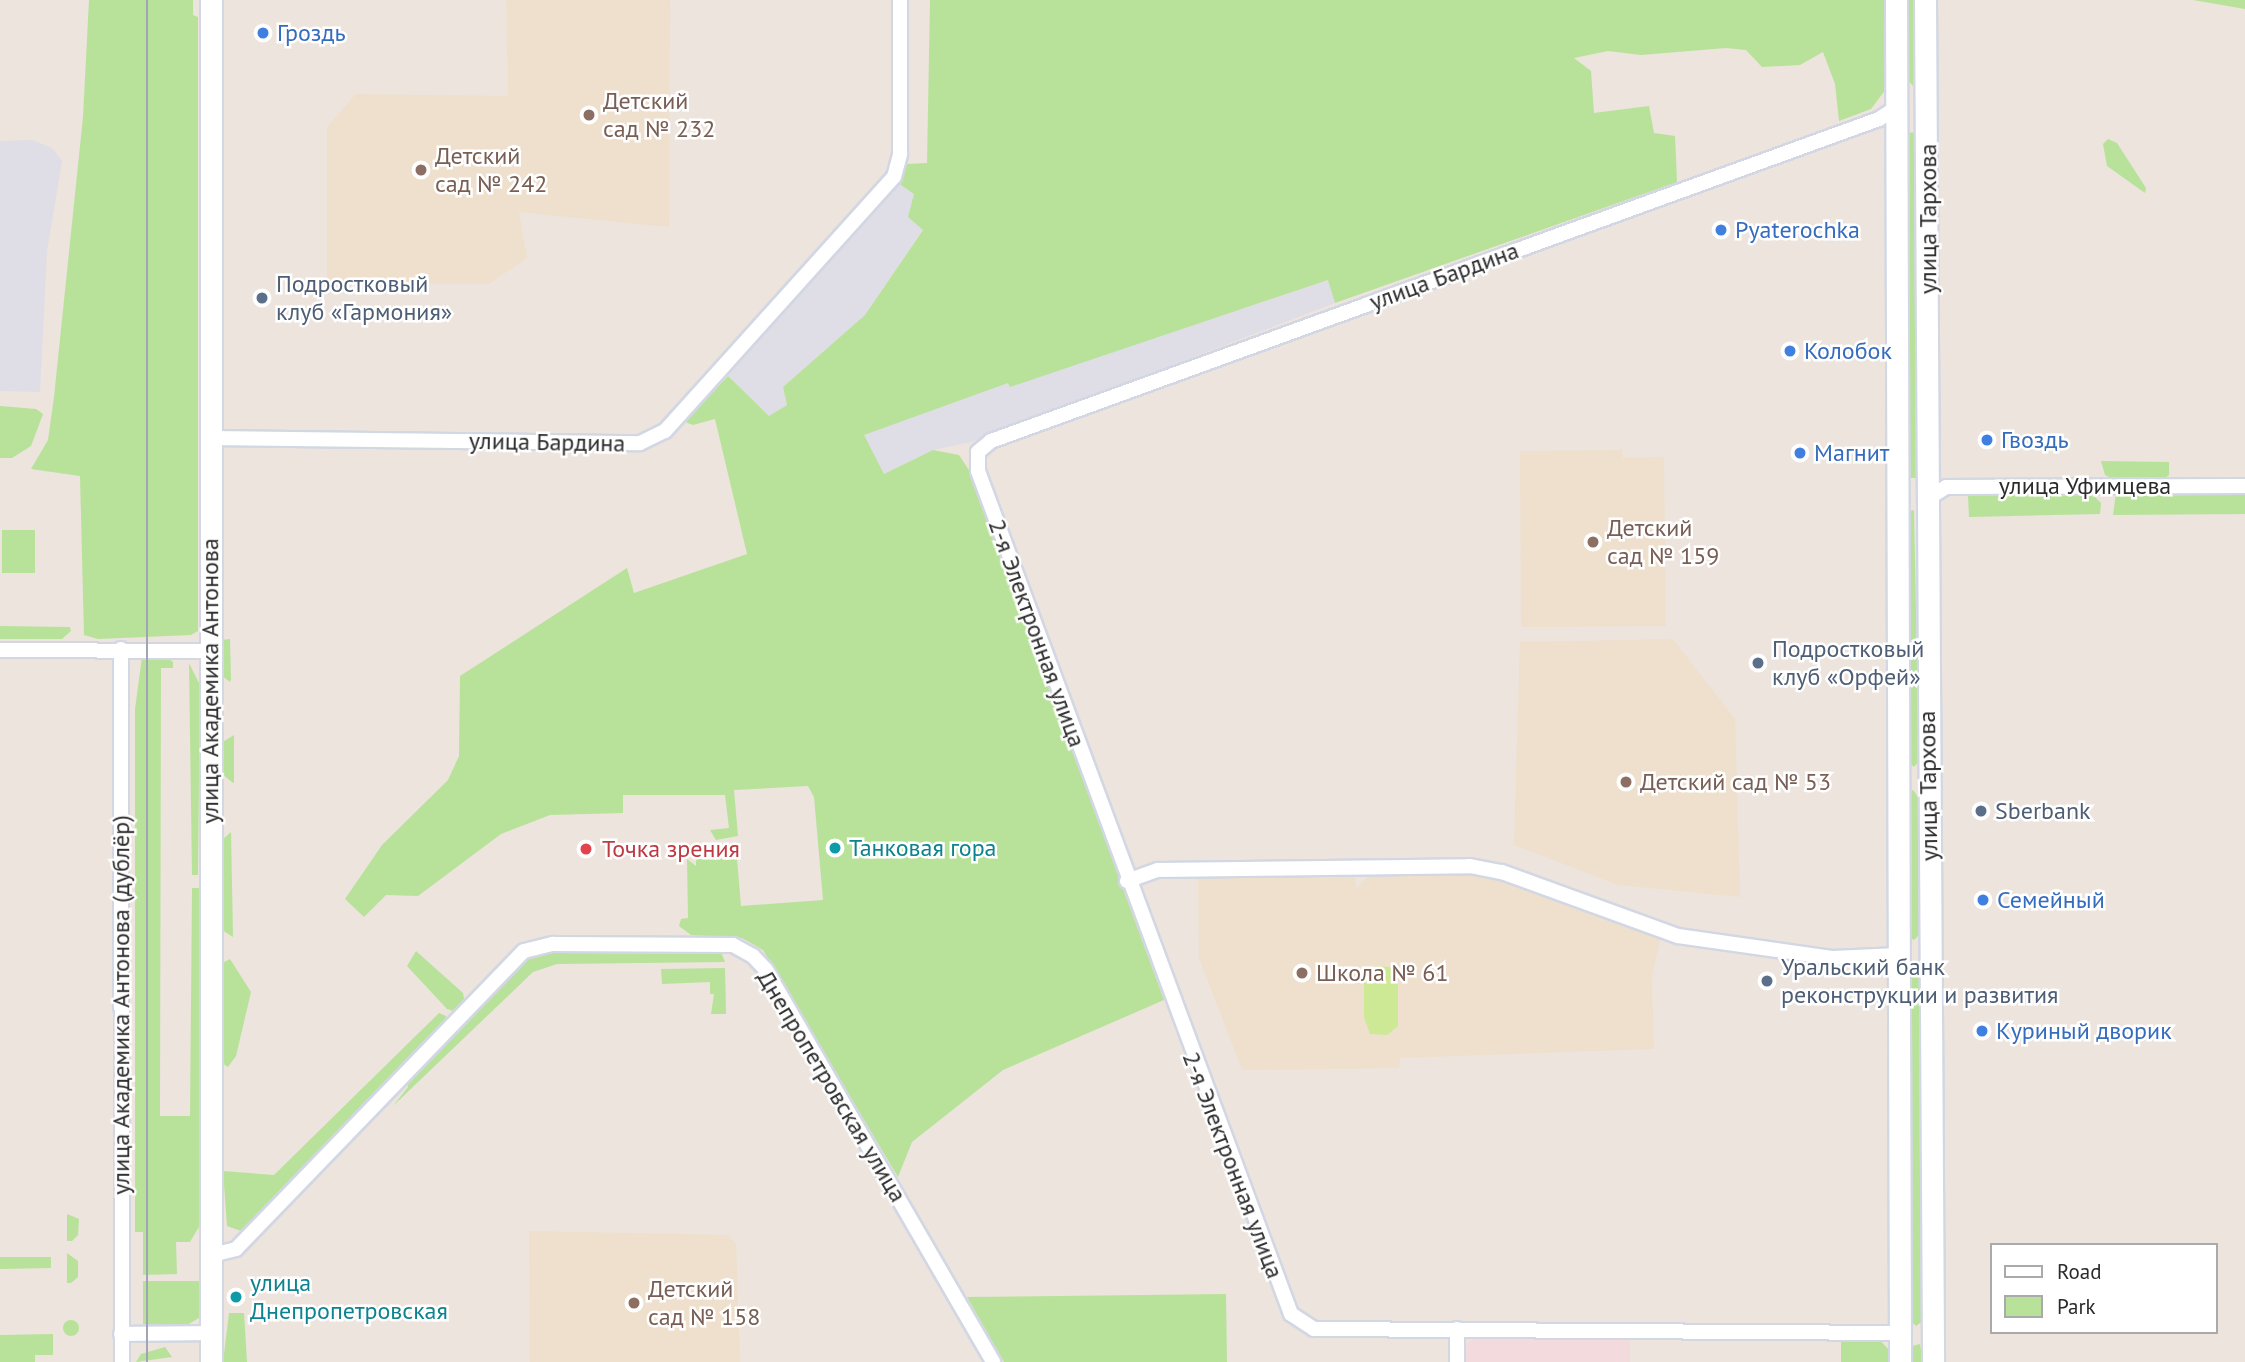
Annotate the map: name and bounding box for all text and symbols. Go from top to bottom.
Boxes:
place label: Гроздь [277,19,346,47]
marker: Гроздь [255,25,271,41]
place label: Детский сад № 232 [603,87,715,143]
marker: Детский сад № 232 [581,107,597,123]
place label: Детский сад № 242 [435,142,547,198]
street label: улица Тархова [1914,143,1942,295]
marker: Детский сад № 242 [413,162,429,178]
place label: Pyaterochka [1735,216,1860,244]
marker: Pyaterochka [1713,222,1729,238]
street label: улица Бардина [1366,236,1522,316]
place label: Подростковый клуб «Гармония» [276,270,452,326]
marker: Подростковый клуб «Гармония» [254,290,270,306]
place label: Колобок [1804,337,1892,365]
marker: Колобок [1782,343,1798,359]
street label: улица Бардина [469,426,625,458]
place label: Гвоздь [2001,426,2069,454]
marker: Гвоздь [1979,432,1995,448]
place label: Магнит [1814,439,1889,467]
marker: Магнит [1792,445,1808,461]
street label: улица Уфимцева [1998,472,2172,500]
place label: Детский сад № 159 [1607,514,1719,570]
street label: 2-я Электронная улица [982,515,1092,751]
marker: Детский сад № 159 [1585,534,1601,550]
street label: улица Академика Антонова [196,537,224,825]
place label: Подростковый клуб «Орфей» [1772,635,1924,691]
marker: Подростковый клуб «Орфей» [1750,655,1766,671]
street label: улица Тархова [1912,710,1944,862]
place label: Детский сад № 53 [1640,768,1831,796]
marker: Детский сад № 53 [1618,774,1634,790]
place label: Sberbank [1995,797,2091,825]
marker: Sberbank [1973,803,1989,819]
street label: улица Академика Антонова (дублёр) [107,814,135,1196]
place label: Танковая гора [849,834,997,862]
place label: Точка зрения [602,835,740,863]
marker: Точка зрения [576,839,596,859]
marker: Танковая гора [827,840,843,856]
place label: Семейный [1997,886,2105,914]
marker: Семейный [1975,892,1991,908]
place label: Уральский банк реконструкции и развития [1781,953,2058,1009]
place label: Школа № 61 [1316,959,1448,987]
street label: Днепропетровская улица [751,965,913,1207]
marker: Школа № 61 [1294,965,1310,981]
marker: Уральский банк реконструкции и развития [1759,973,1775,989]
place label: Куриный дворик [1996,1017,2172,1045]
marker: Куриный дворик [1974,1023,1990,1039]
street label: 2-я Электронная улица [1176,1048,1290,1282]
legend [1990,1243,2217,1334]
text: Road [2057,1258,2101,1285]
place label: улица Днепропетровская [250,1269,448,1325]
place label: Детский сад № 158 [648,1275,760,1331]
marker: улица Днепропетровская [228,1289,244,1305]
text: Park [2057,1293,2096,1320]
marker: Детский сад № 158 [626,1295,642,1311]

